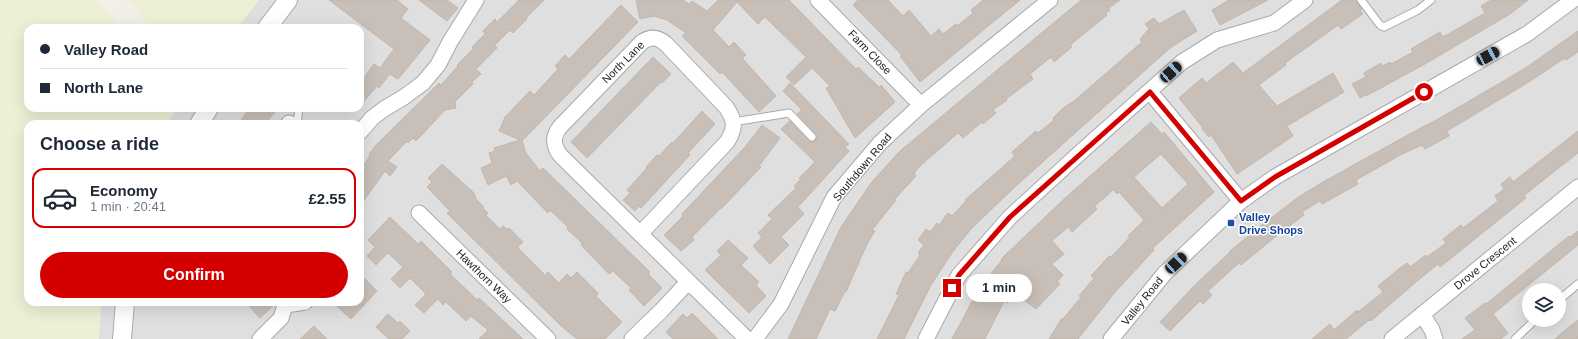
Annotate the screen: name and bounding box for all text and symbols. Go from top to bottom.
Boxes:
street label: Farm Close [846,27,894,77]
street label: North Lane [600,39,646,85]
text: Valley Road [64,41,148,58]
car [1475,45,1501,67]
car [1158,60,1184,84]
text: North Lane [64,79,143,96]
route start [1415,83,1433,101]
street label: Southdown Road [830,131,894,203]
text: Choose a ride [40,134,159,154]
icon: car [42,180,78,216]
text: Economy [90,182,158,199]
text: £2.55 [308,190,346,207]
text: 1 min · 20:41 [90,199,166,214]
place label: Valley Drive Shops [1239,211,1303,236]
marker: Valley Drive Shops [1226,218,1236,228]
street label: Drove Crescent [1452,234,1518,292]
street label: Hawthorn Way [454,247,514,306]
car [1163,250,1189,276]
button: Confirm [40,252,348,298]
callout: 1 min [966,274,1032,302]
street label: Valley Road [1119,274,1165,328]
route end [943,279,961,297]
text: 1 min [982,280,1016,295]
map controls [1522,283,1566,327]
button: layers [1522,283,1566,327]

